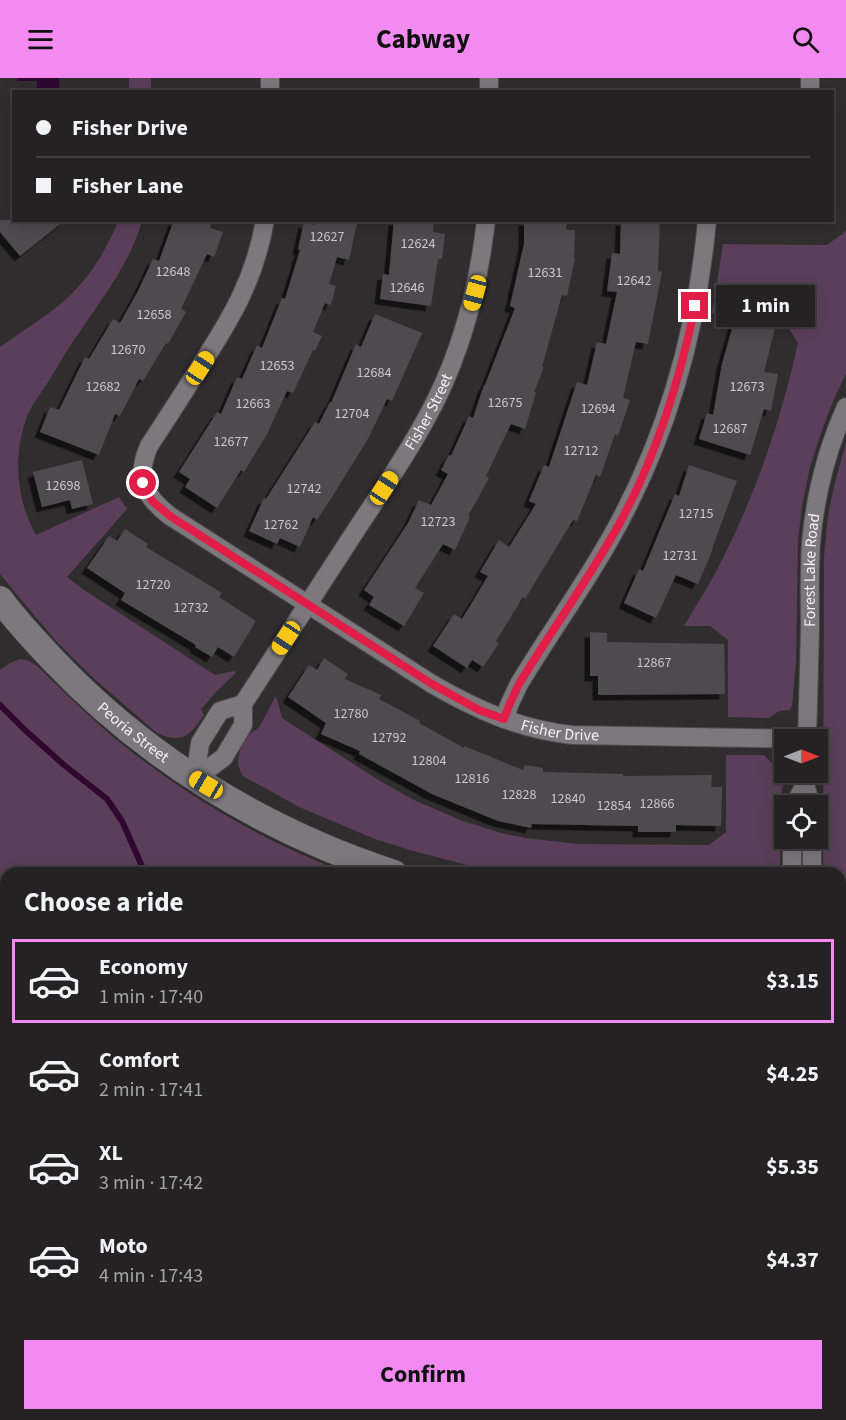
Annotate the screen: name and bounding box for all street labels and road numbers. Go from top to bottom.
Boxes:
street label: Fisher Street [399,369,458,454]
street label: Forest Lake Road [799,512,825,627]
street label: Peoria Street [92,697,174,768]
street label: Fisher Drive [518,714,599,746]

